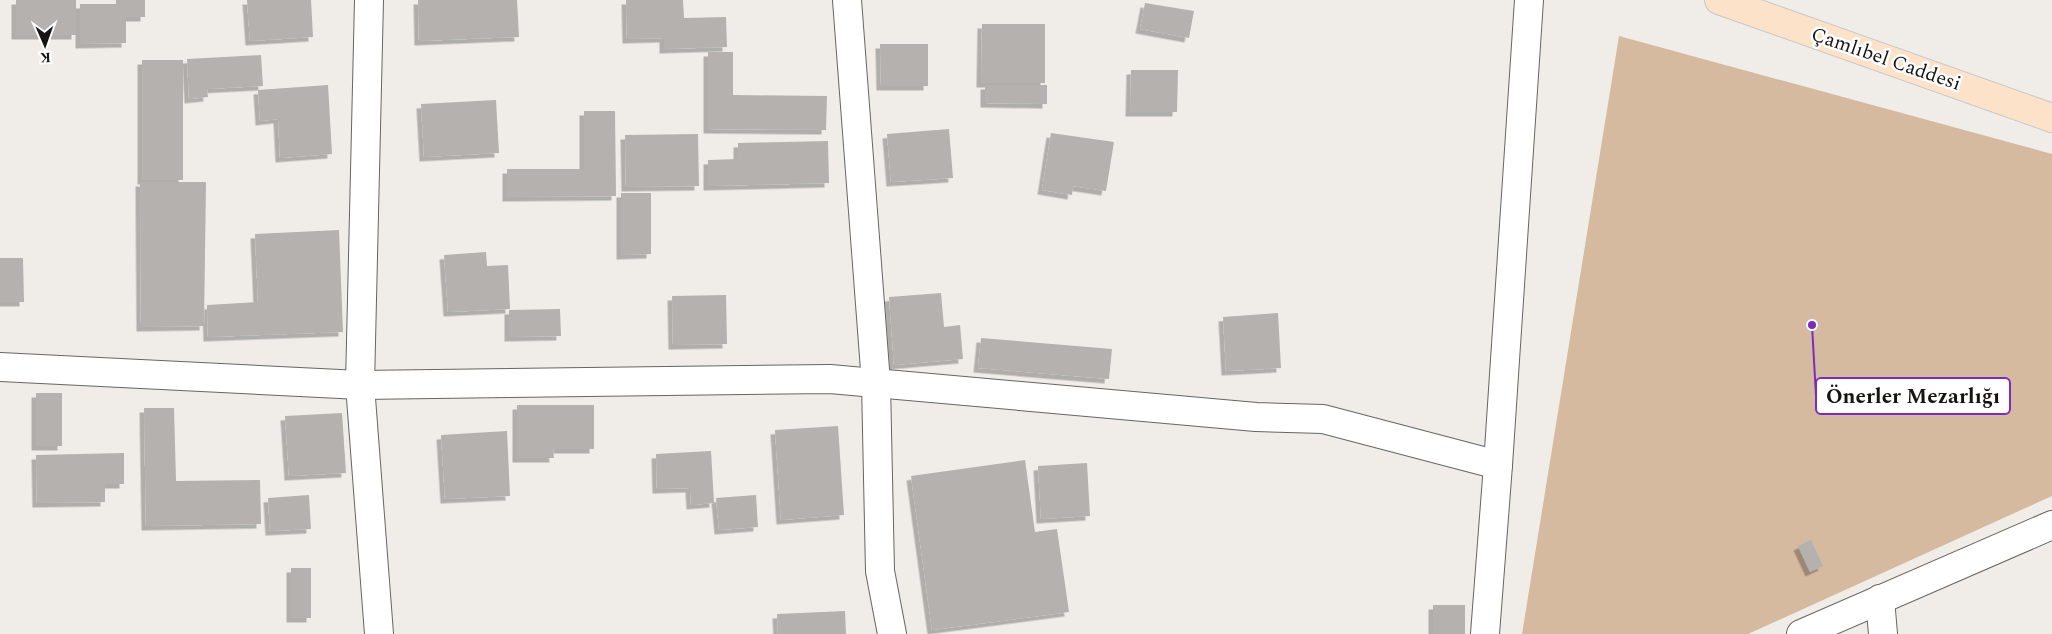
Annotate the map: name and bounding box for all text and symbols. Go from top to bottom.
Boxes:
street label: Çamlıbel Caddesi [1807,19,1965,99]
north arrow [20,20,70,70]
text: K [39,47,51,68]
callout: Önerler Mezarlığı [1816,378,2010,414]
text: Önerler Mezarlığı [1826,381,2000,413]

